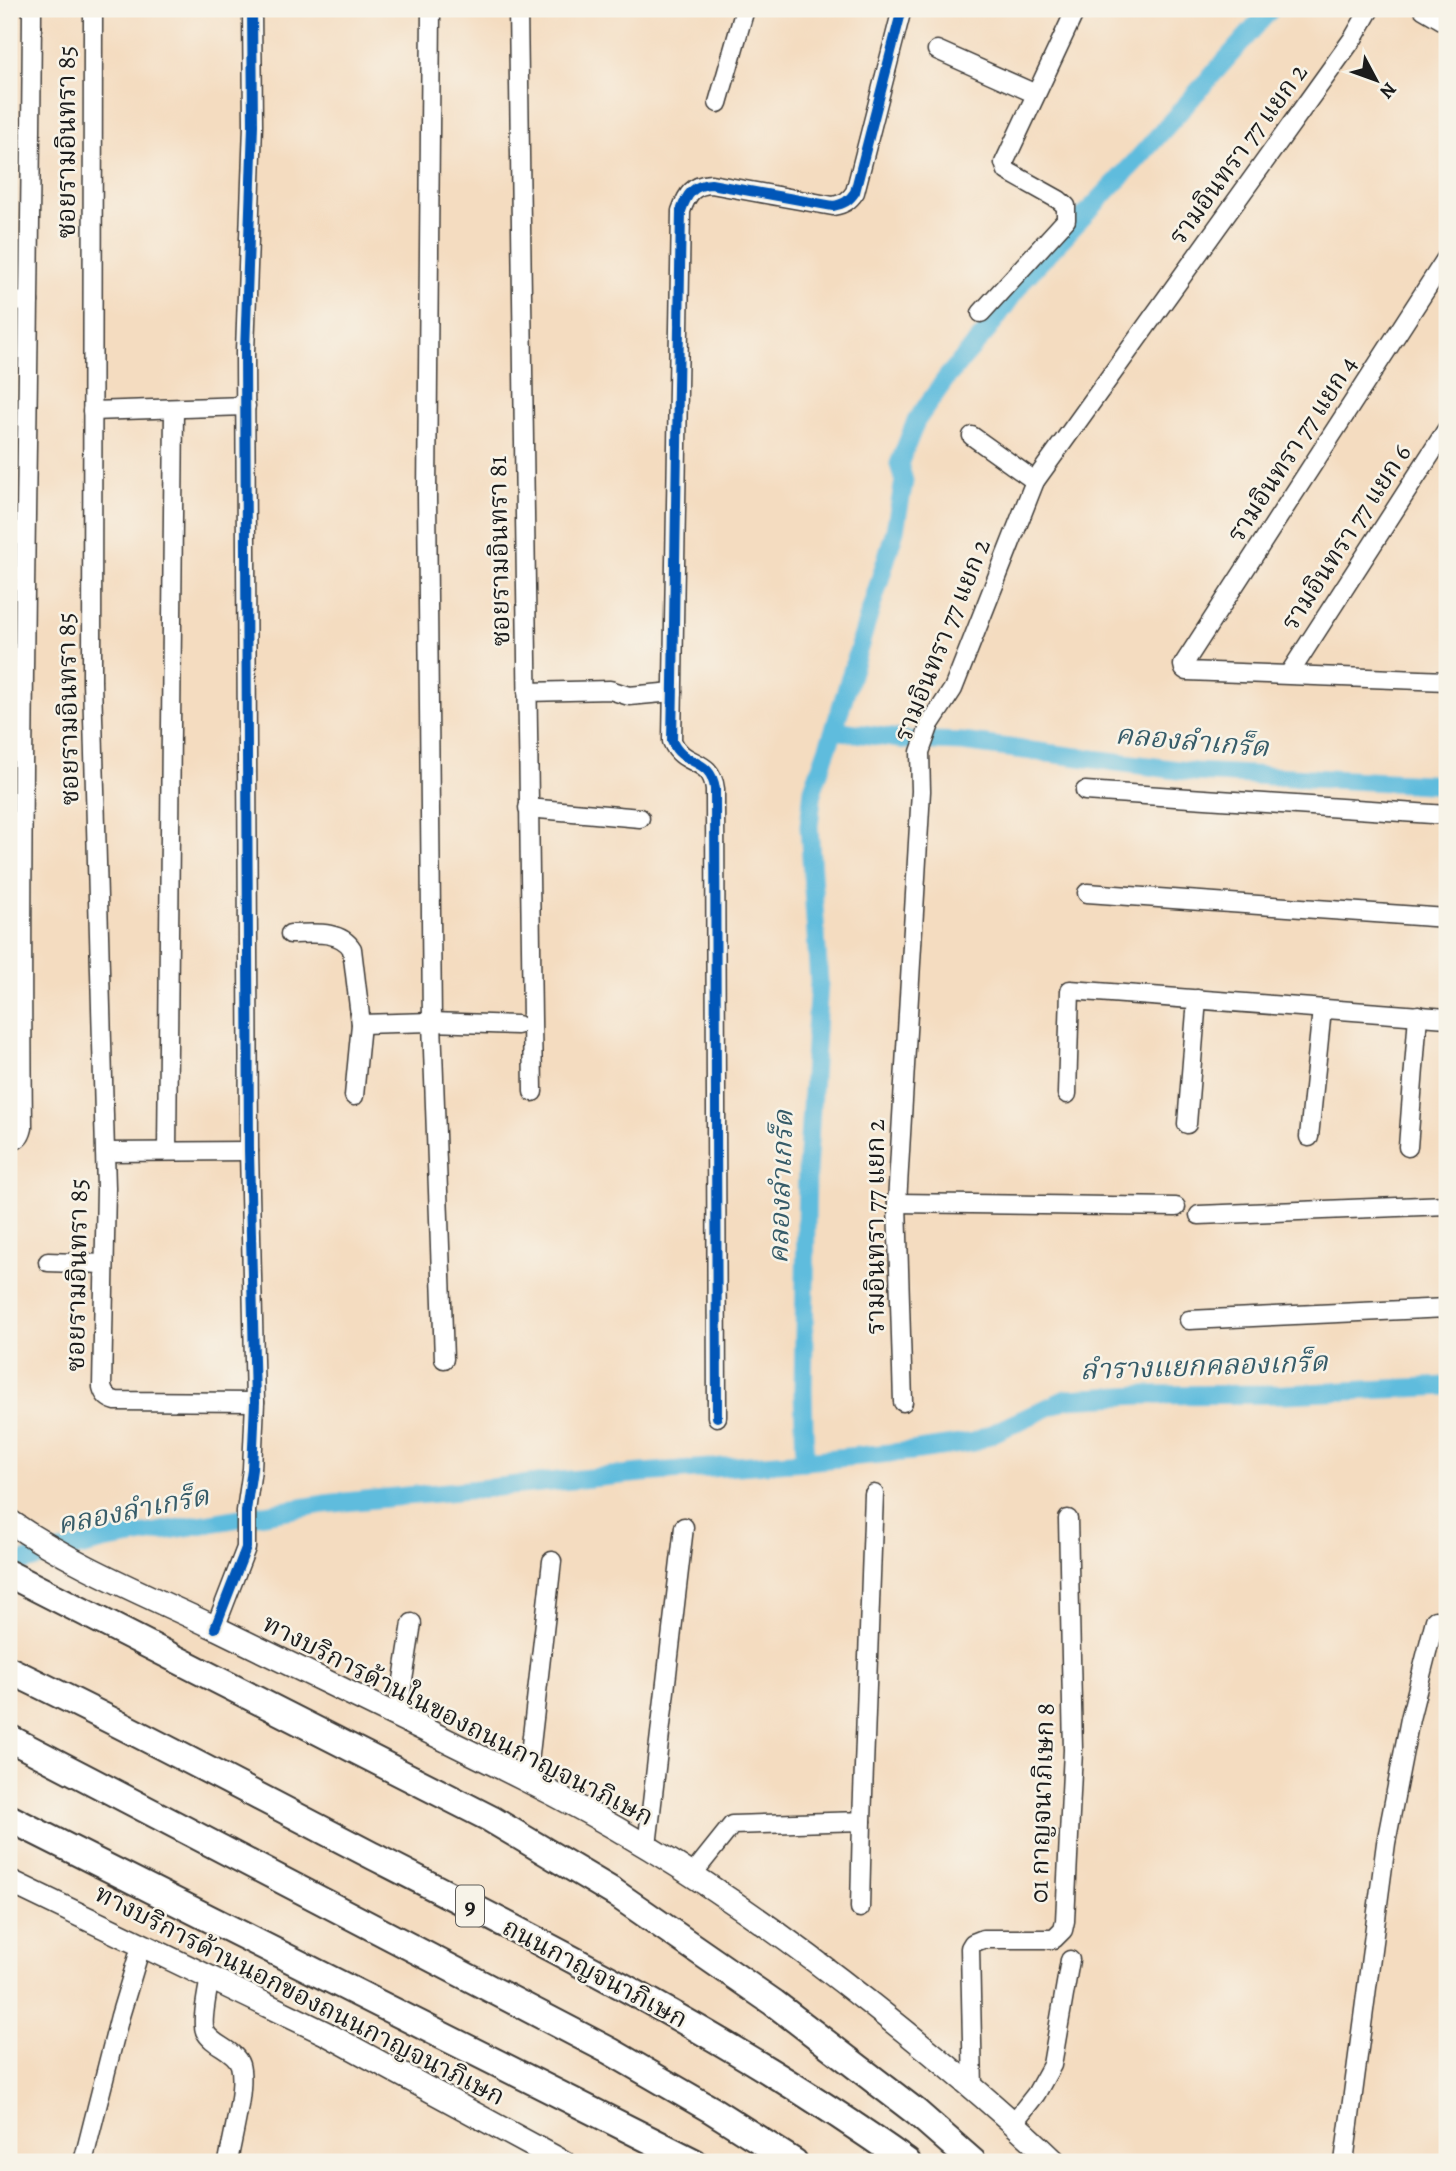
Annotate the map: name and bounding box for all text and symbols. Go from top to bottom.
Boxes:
street label: ซอยรามอินทรา 85 [49,45,84,239]
north arrow [1340,46,1410,116]
street label: รามอินทรา 77 แยก 2 [1160,57,1316,251]
text: N [1374,77,1402,104]
street label: รามอินทรา 77 แยก 4 [1219,349,1365,549]
street label: รามอินทรา 77 แยก 6 [1273,437,1419,637]
street label: ซอยรามอินทรา 81 [480,455,518,647]
street label: รามอินทรา 77 แยก 2 [885,533,999,747]
street label: ซอยรามอินทรา 85 [49,612,87,806]
water label: คลองลำเกร็ด [1114,715,1271,767]
water label: คลองลำเกร็ด [759,1108,803,1265]
street label: รามอินทรา 77 แยก 2 [858,1119,893,1335]
street label: ซอยรามอินทรา 85 [58,1178,96,1372]
water label: ลำรางแยกคลองเกร็ด [1080,1343,1329,1389]
water label: คลองลำเกร็ด [54,1476,213,1543]
street label: ทางบริการด้านในของถนนกาญจนาภิเษก [257,1605,660,1834]
street label: 01 กาญจนาภิเษก 8 [1021,1702,1063,1904]
street label: ทางบริการด้านนอกของถนนกาญจนาภิเษก [89,1876,511,2114]
road number: 9 [456,1885,484,1926]
street label: ถนนกาญจนาภิเษก [496,1909,694,2037]

